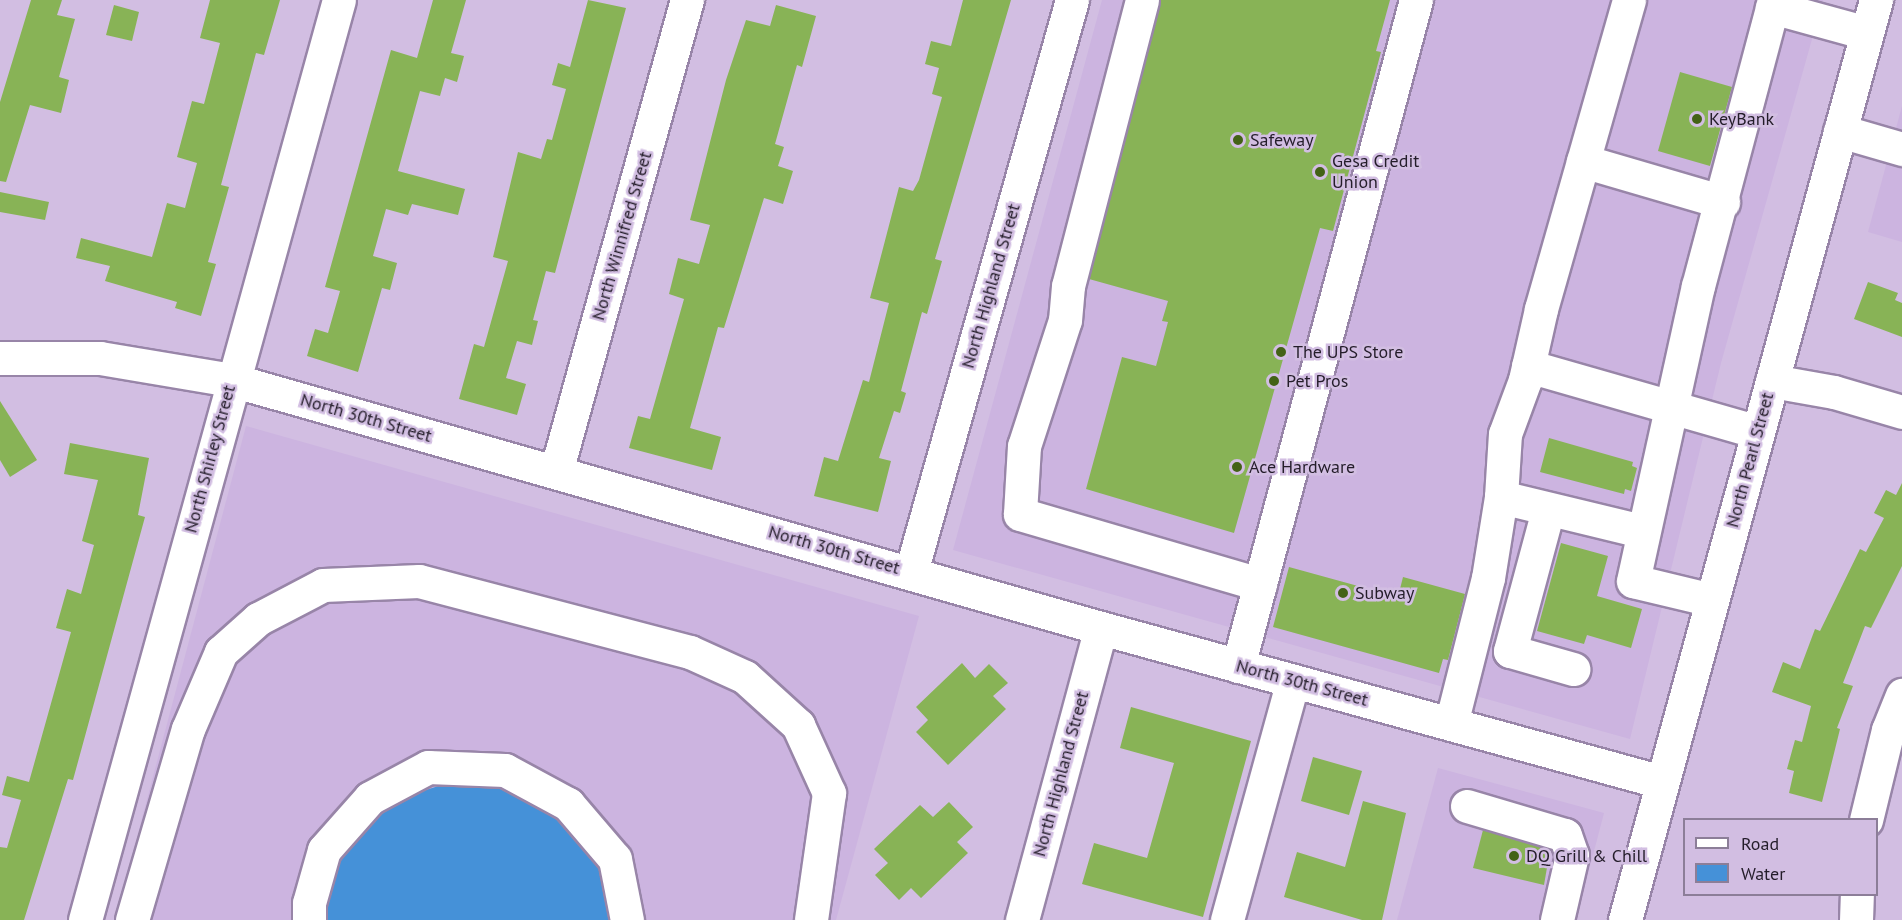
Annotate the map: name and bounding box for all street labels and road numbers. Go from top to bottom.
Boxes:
street label: North Winnifred Street [588,149,656,323]
street label: North Highland Street [957,201,1025,371]
street label: North Shirley Street [180,382,240,536]
street label: North 30th Street [298,389,434,447]
street label: North Pearl Street [1722,390,1778,530]
street label: North 30th Street [766,521,902,579]
street label: North 30th Street [1234,655,1370,711]
street label: North Highland Street [1029,689,1093,859]

